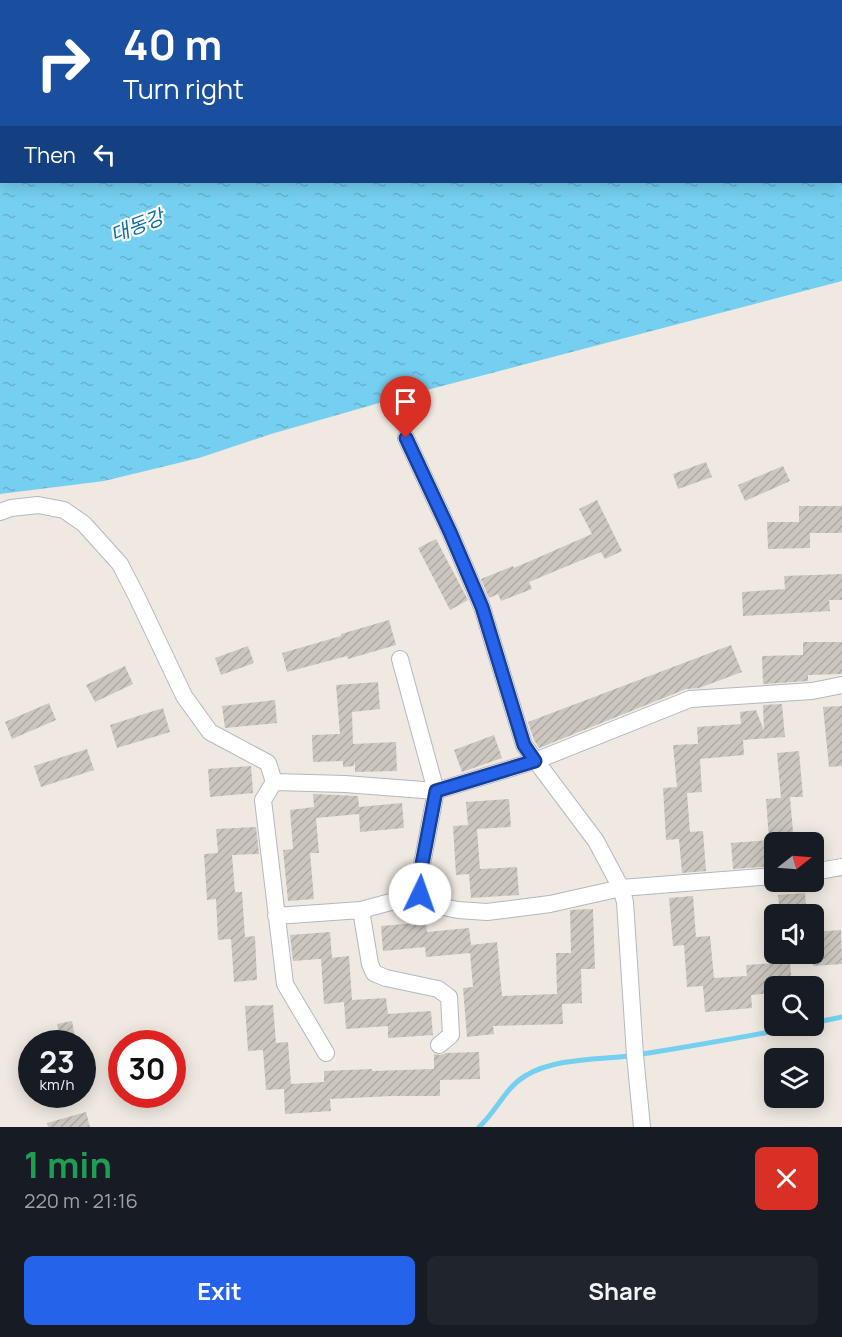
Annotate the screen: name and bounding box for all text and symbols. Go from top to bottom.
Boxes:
text: 40 m [123,15,222,73]
icon: right [24,24,102,102]
text: Turn right [123,70,244,107]
icon: left [88,138,121,171]
text: Then [24,140,76,170]
water label: 대동강 [106,202,170,248]
pin [380,376,431,438]
icon: arrive [389,385,422,418]
north arrow [764,832,824,892]
map controls [764,832,824,1108]
position arrow [388,862,452,926]
button: sound [764,904,824,964]
button: search [764,976,824,1036]
speed limit sign: 30 [108,1030,186,1108]
text: 23 [39,1041,75,1082]
button: layers [764,1048,824,1108]
text: km/h [40,1074,74,1095]
text: 1 min [24,1140,112,1189]
button: close [755,1147,818,1210]
text: 220 m · 21:16 [24,1187,138,1214]
button: Exit [24,1256,415,1325]
button: Share [427,1256,818,1325]

